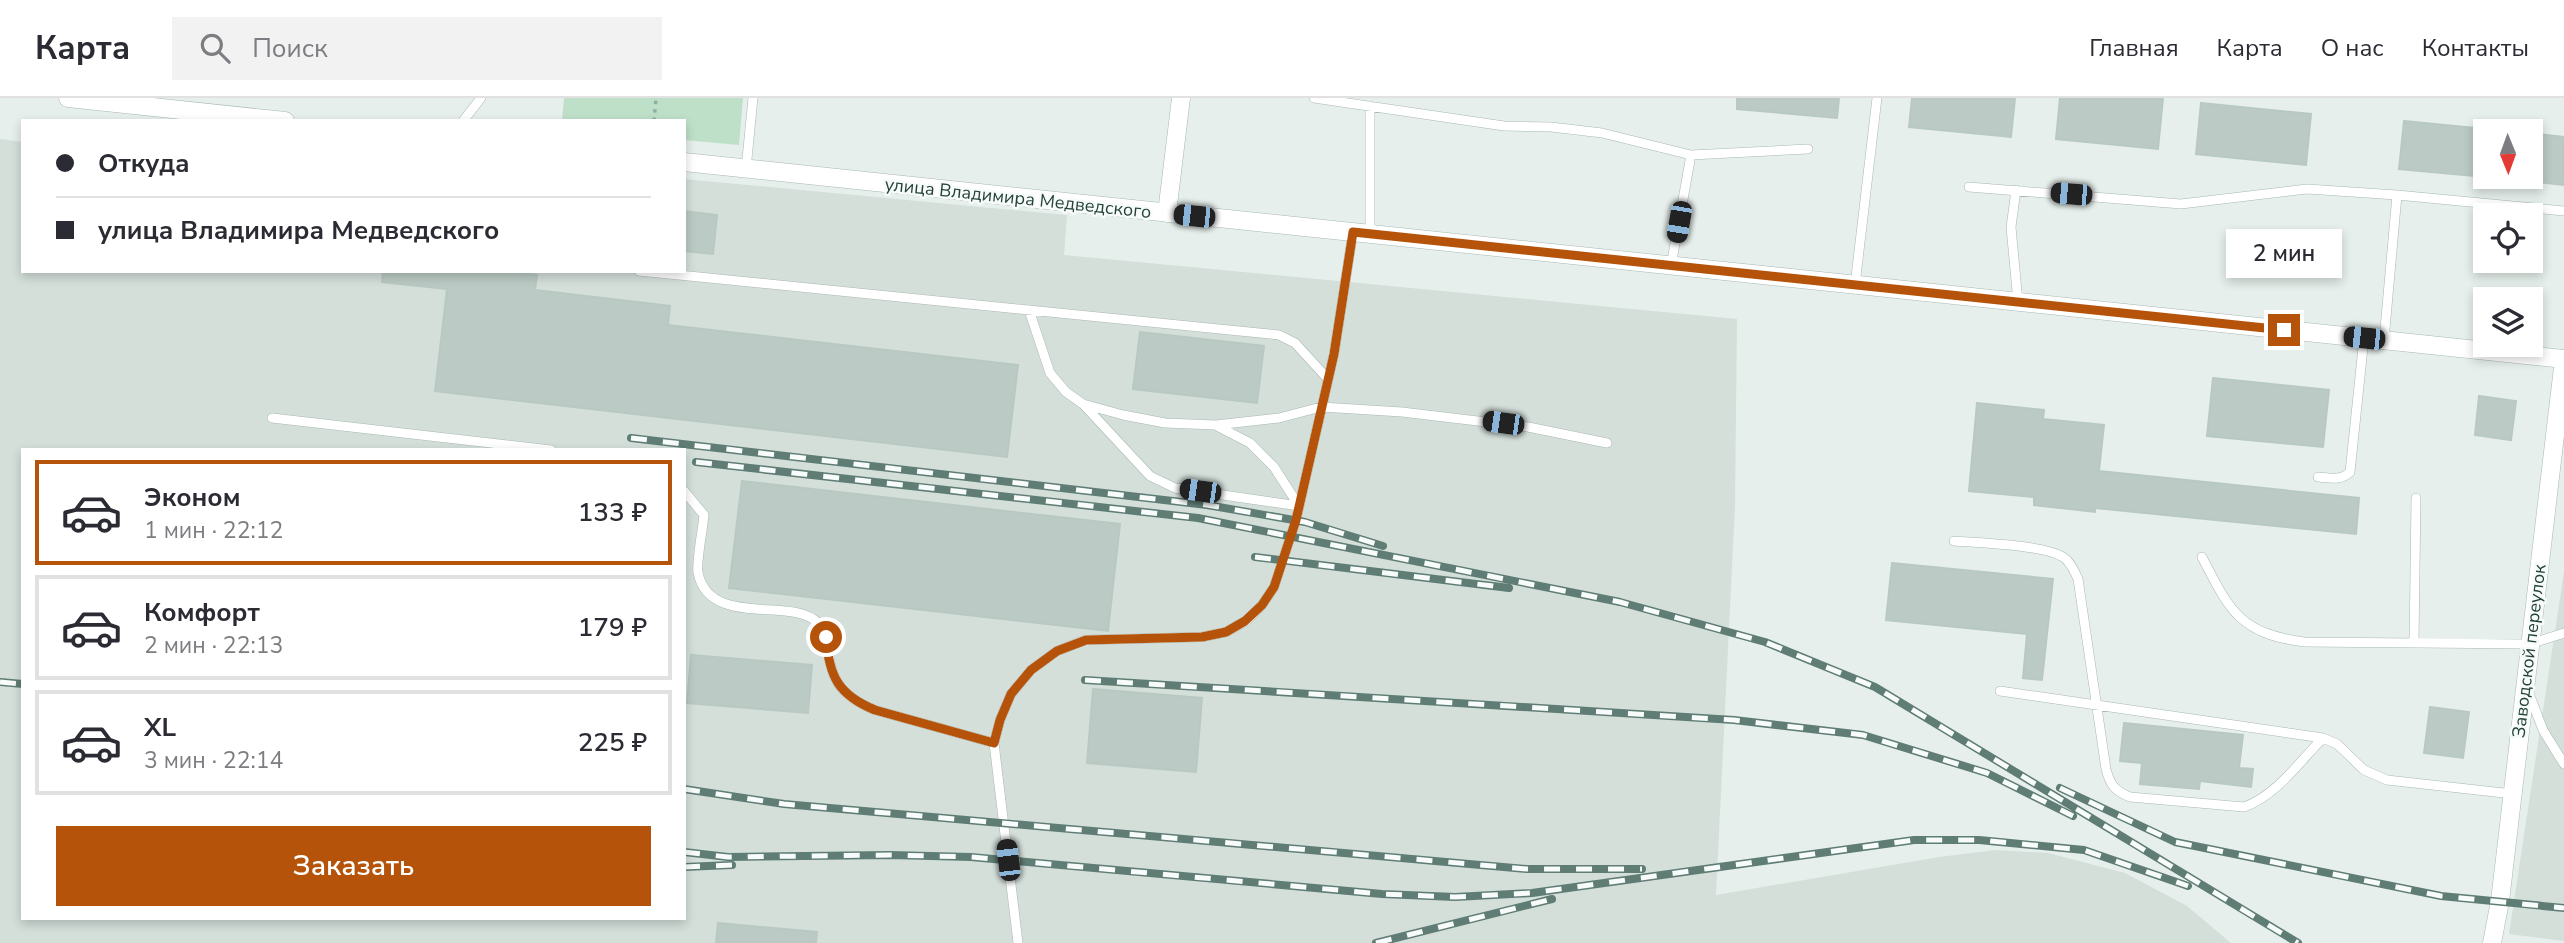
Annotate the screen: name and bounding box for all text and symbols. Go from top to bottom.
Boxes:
search box [172,17,662,80]
text: Карта [35,26,130,71]
icon: search [196,29,234,67]
text: Поиск [252,31,328,66]
text: Главная [2089,32,2179,64]
text: Карта [2217,32,2283,64]
text: О нас [2321,32,2384,64]
text: Контакты [2422,32,2529,64]
north arrow [2473,119,2543,189]
map controls [2473,119,2543,357]
text: Откуда [98,146,190,181]
street label: улица Владимира Медведского [884,172,1152,224]
car [2050,182,2093,206]
car [1666,199,1693,245]
car [1173,203,1216,229]
button: locate [2473,203,2543,273]
text: улица Владимира Медведского [98,213,499,248]
callout: 2 мин [2226,229,2342,278]
text: 2 мин [2253,238,2315,269]
button: layers [2473,287,2543,357]
route end [2268,314,2300,346]
car [2343,325,2386,351]
car [1481,410,1526,436]
car [1178,478,1223,504]
text: Эконом [144,480,241,515]
icon: car [60,481,123,544]
text: 133 ₽ [578,495,647,530]
text: 1 мин · 22:12 [144,515,283,546]
street label: Заводской переулок [2506,562,2552,739]
text: Комфорт [144,595,260,630]
icon: car [60,596,123,659]
text: 179 ₽ [578,610,647,645]
route start [810,621,842,653]
text: 2 мин · 22:13 [144,630,283,661]
text: XL [144,710,176,745]
icon: car [60,711,123,774]
text: 225 ₽ [578,725,647,760]
text: 3 мин · 22:14 [144,745,283,776]
button: Заказать [56,826,651,906]
car [996,838,1021,882]

